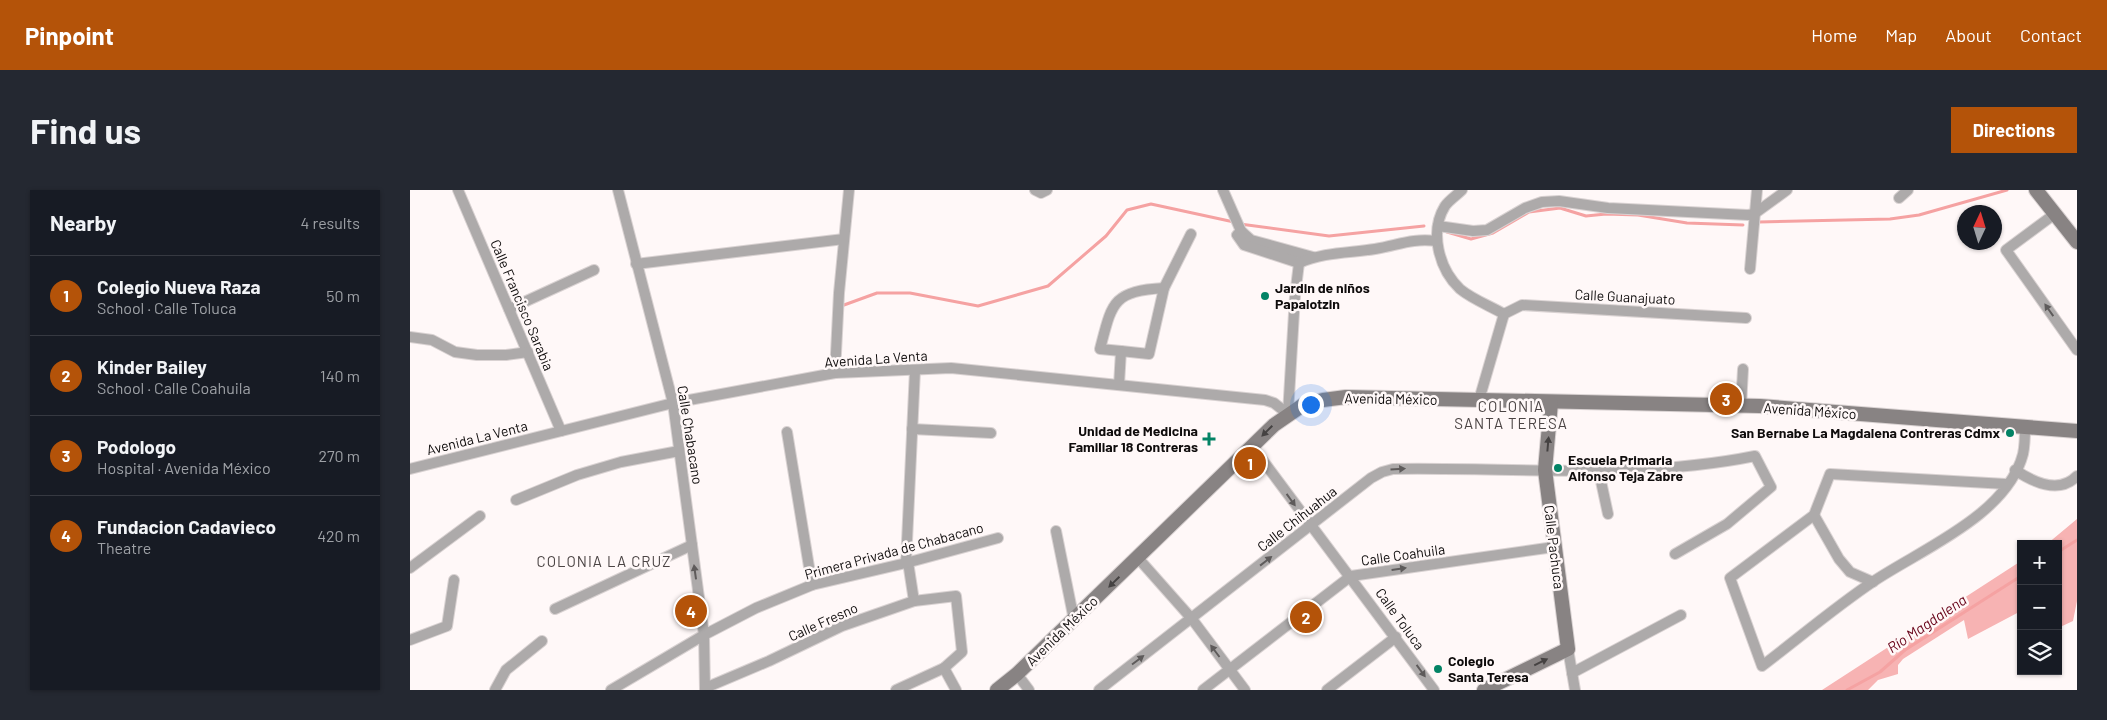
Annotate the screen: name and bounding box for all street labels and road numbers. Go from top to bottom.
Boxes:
street label: Calle Francisco Sarabia [487,237,558,373]
street label: Calle Guanajuato [1574,285,1676,308]
street label: Avenida La Venta [824,346,928,371]
street label: Calle Chabacano [674,384,707,486]
street label: Avenida México [1344,389,1438,408]
street label: Avenida México [1763,399,1857,422]
street label: Avenida La Venta [425,417,529,458]
street label: Calle Chihuahua [1254,482,1340,555]
street label: Calle Pachuca [1541,504,1568,590]
street label: Primera Privada de Chabacano [803,518,985,583]
street label: Calle Coahuila [1360,540,1446,569]
street label: Calle Toluca [1372,585,1428,653]
street label: Avenida México [1022,592,1101,669]
street label: Calle Fresno [785,599,860,644]

